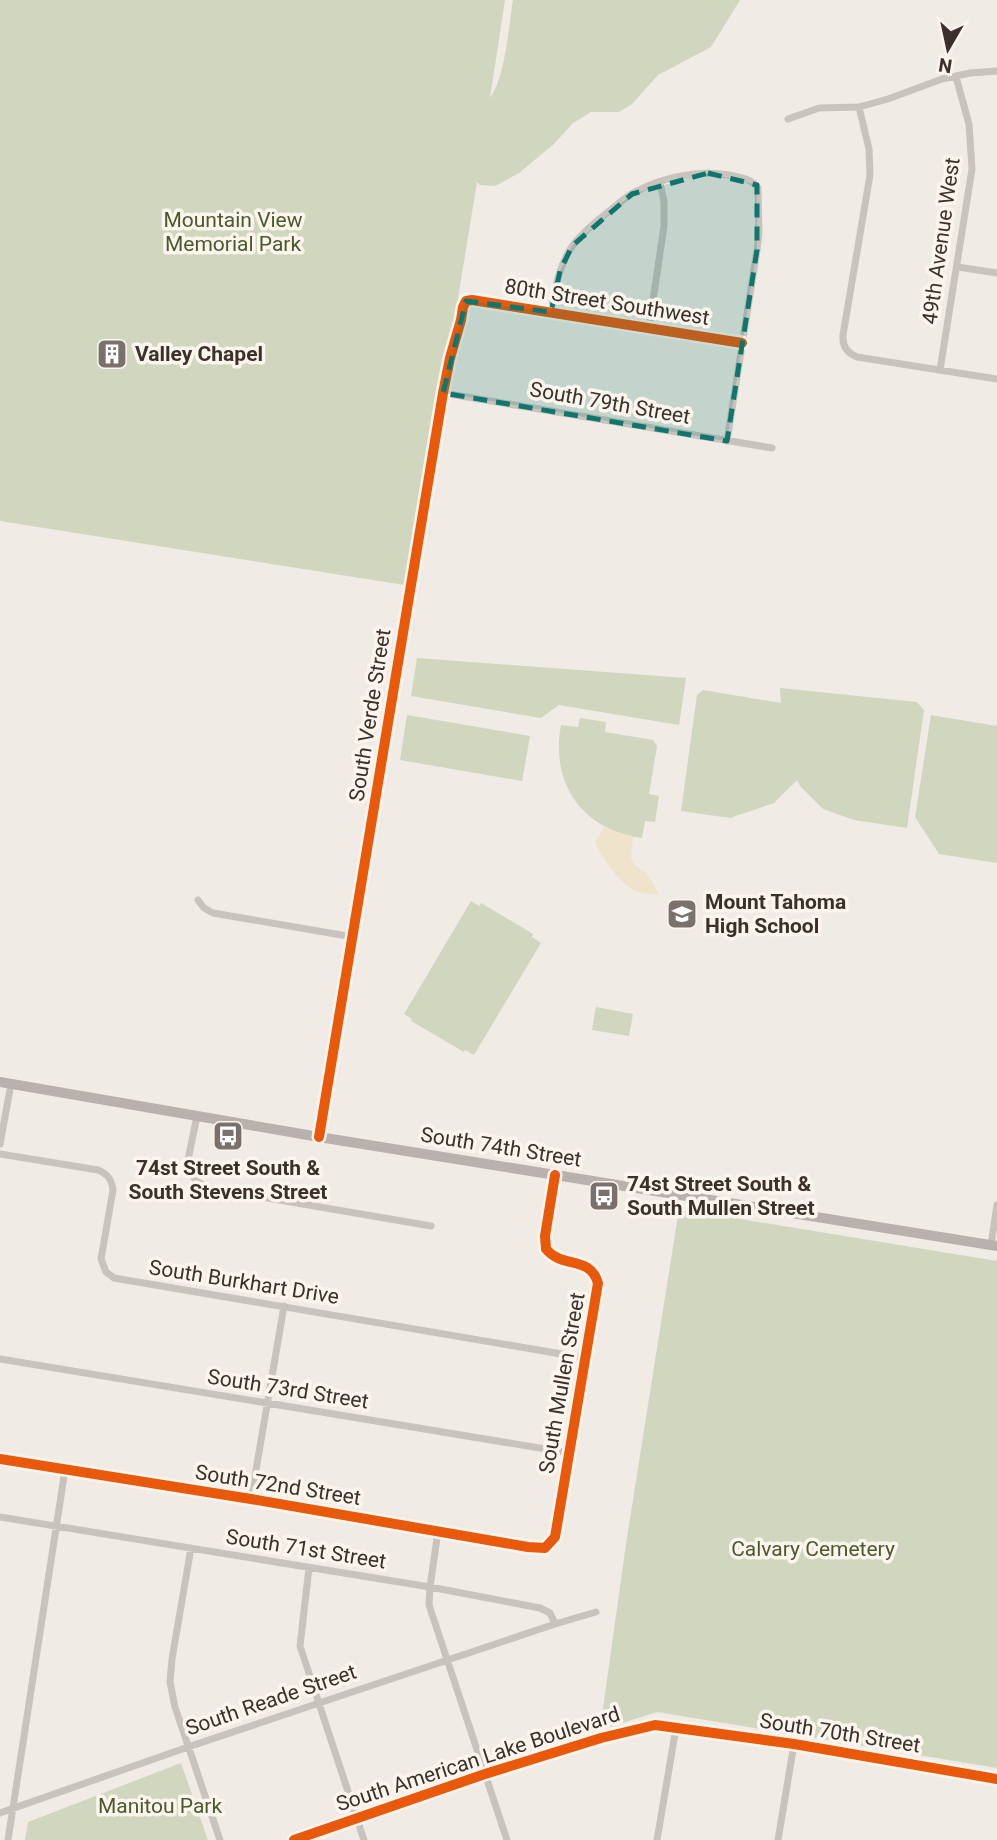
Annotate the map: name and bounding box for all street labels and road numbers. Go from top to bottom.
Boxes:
street label: 49th Avenue West [917,156,965,326]
street label: 80th Street Southwest [503,274,711,330]
street label: South 79th Street [528,377,692,429]
street label: South Verde Street [345,627,396,803]
street label: South 74th Street [419,1122,583,1172]
street label: South Burkhart Drive [147,1255,341,1309]
street label: South Mullen Street [534,1291,590,1475]
street label: South 73rd Street [206,1364,370,1414]
street label: South 72nd Street [193,1460,363,1510]
street label: South 71st Street [224,1525,388,1574]
street label: South Reade Street [183,1660,360,1740]
street label: South American Lake Boulevard [333,1702,623,1816]
street label: South 70th Street [758,1708,922,1758]

